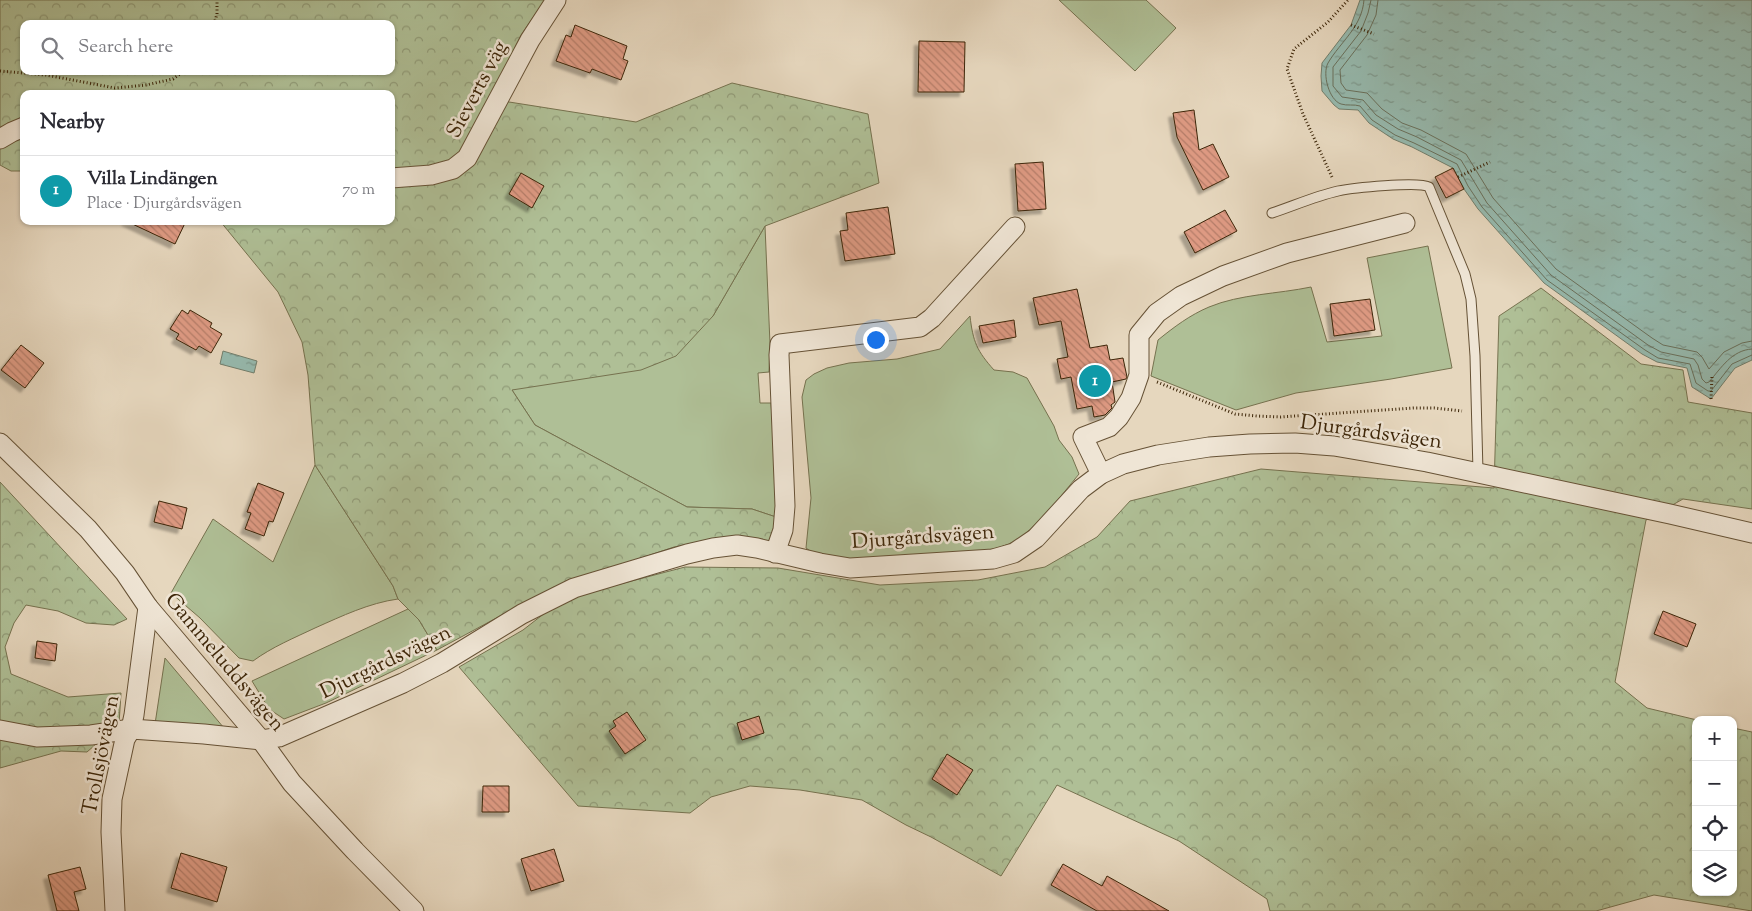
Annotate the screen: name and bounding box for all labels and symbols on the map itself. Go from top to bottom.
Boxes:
street label: Sieverts väg [440,36,516,144]
your location [863,327,889,353]
pin: 1 [1079,362,1111,400]
street label: Djurgårdsvägen [1298,408,1444,458]
street label: Djurgårdsvägen [851,518,995,558]
street label: Gammeluddsvägen [157,587,291,739]
street label: Djurgårdsvägen [315,618,457,708]
street label: Trollsjövägen [76,692,128,818]

